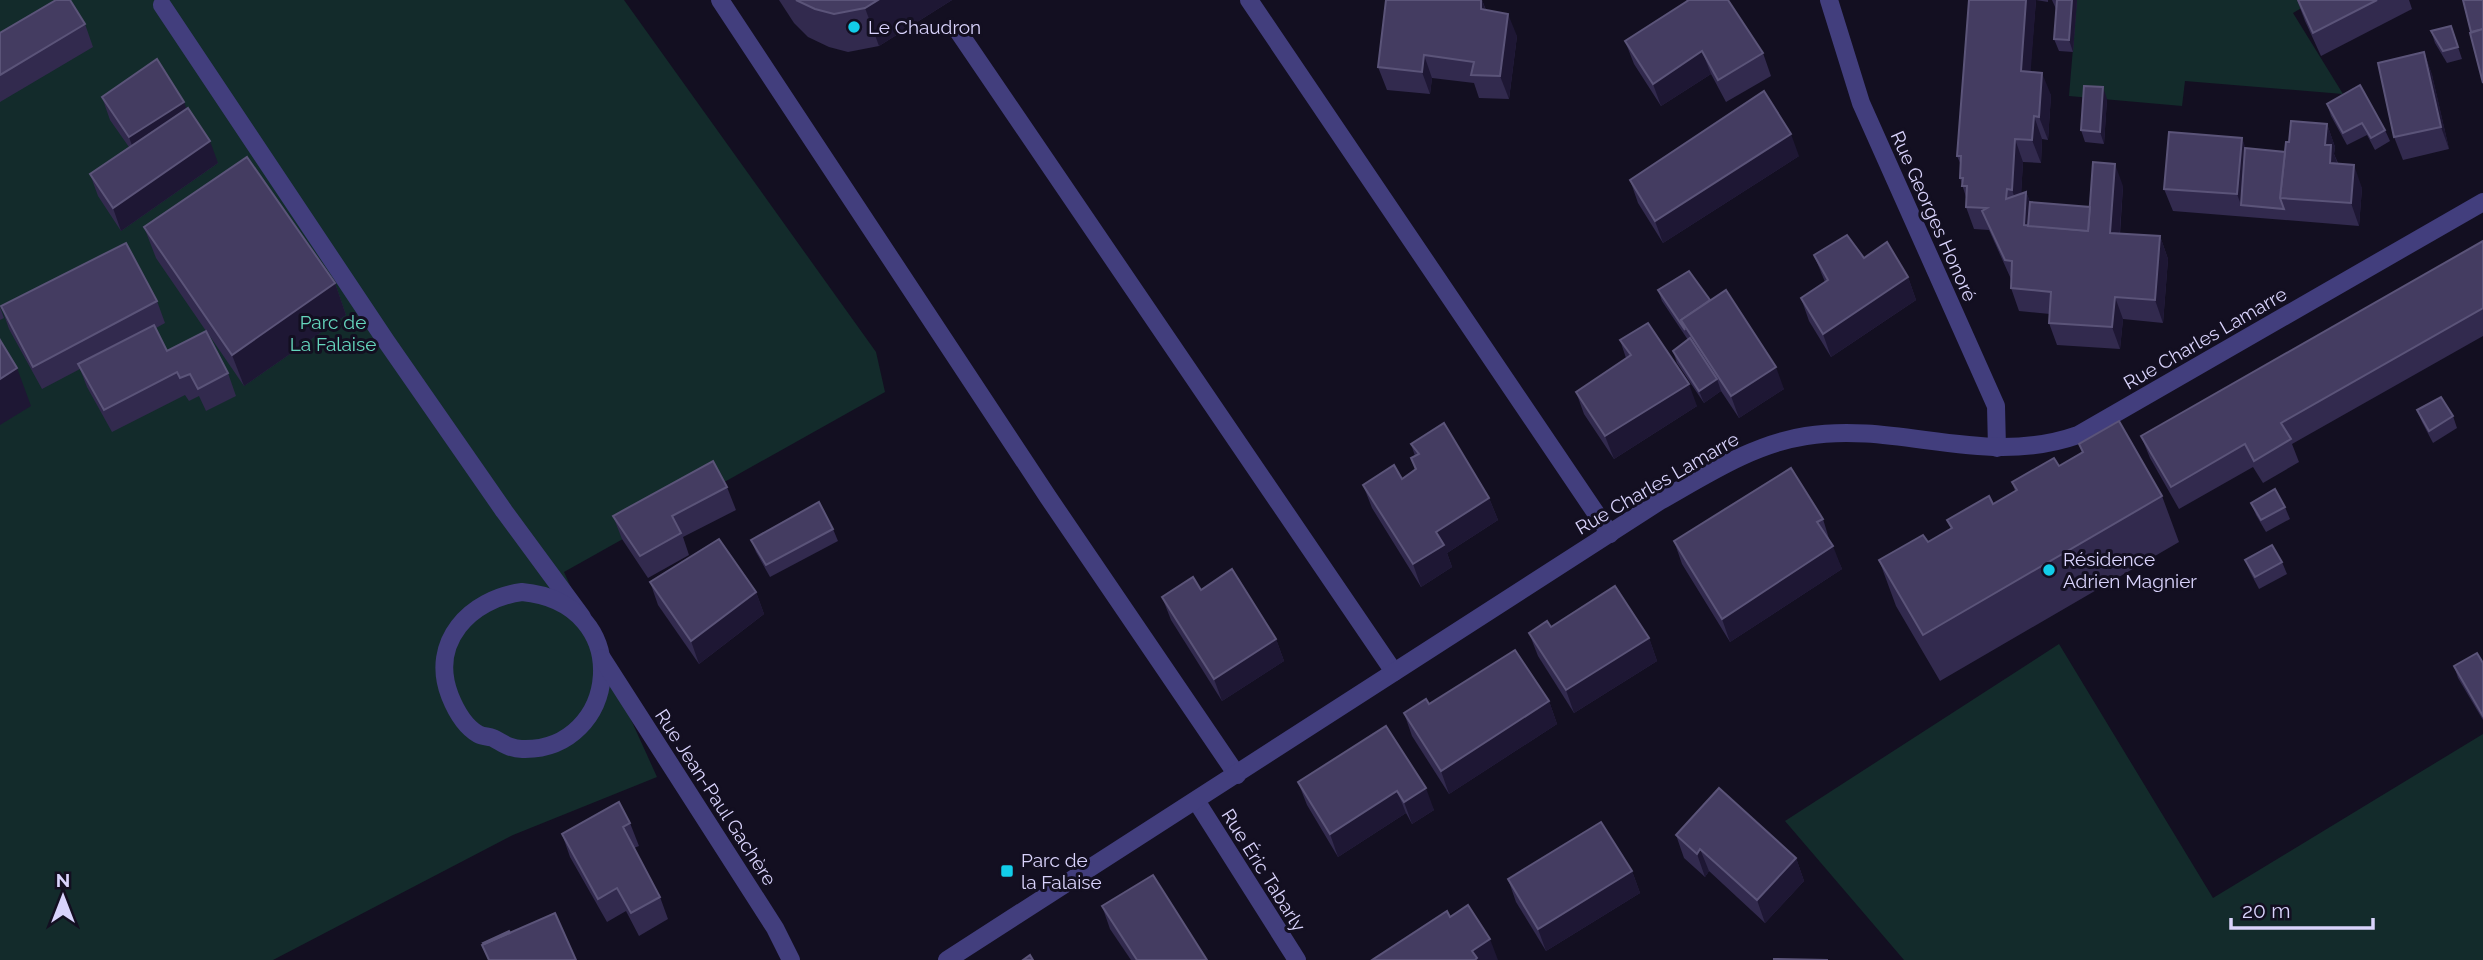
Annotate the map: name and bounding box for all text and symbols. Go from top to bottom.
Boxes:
place label: Le Chaudron [868,16,981,38]
marker: Le Chaudron [846,19,862,35]
street label: Rue Georges Honoré [1887,127,1981,305]
street label: Rue Charles Lamarre [2120,282,2290,394]
park label: Parc de La Falaise [290,311,376,355]
street label: Rue Charles Lamarre [1572,427,1742,539]
place label: Résidence Adrien Magnier [2063,548,2197,592]
marker: Résidence Adrien Magnier [2041,562,2057,578]
street label: Rue Jean-Paul Gachère [651,705,781,889]
street label: Rue Éric Tabarly [1217,805,1311,935]
place label: Parc de la Falaise [1021,849,1102,893]
north arrow [28,862,98,932]
marker: Parc de la Falaise [999,863,1015,879]
text: N [56,869,70,891]
scale bar [2231,886,2373,930]
text: 20 m [2242,898,2290,923]

